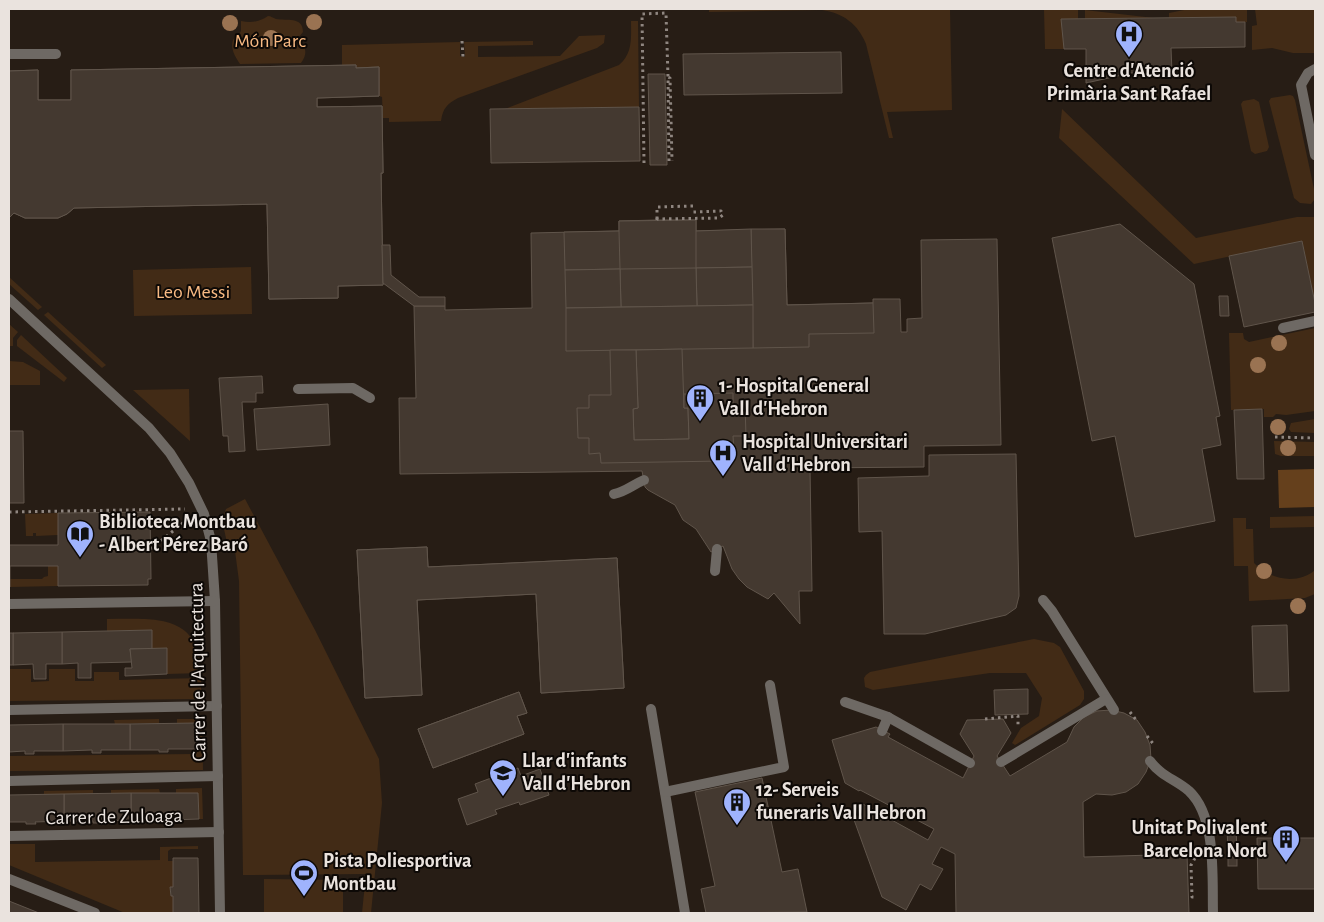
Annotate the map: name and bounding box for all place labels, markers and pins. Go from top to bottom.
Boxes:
hospital icon: Centre d'Atenció Primària Sant Rafael [1114,19,1144,58]
place label: Centre d'Atenció Primària Sant Rafael [1047,61,1211,104]
place label: 1- Hospital General Vall d'Hebron [719,376,869,419]
building icon: 1- Hospital General Vall d'Hebron [685,383,715,422]
place label: Hospital Universitari Vall d'Hebron [742,432,908,475]
hospital icon: Hospital Universitari Vall d'Hebron [708,438,738,477]
place label: Biblioteca Montbau - Albert Pérez Baró [99,512,257,555]
library icon: Biblioteca Montbau - Albert Pérez Baró [65,519,95,558]
place label: Llar d'infants Vall d'Hebron [522,751,631,794]
school or university icon: Llar d'infants Vall d'Hebron [488,758,518,797]
place label: 12- Serveis funeraris Vall Hebron [756,780,926,823]
building icon: 12- Serveis funeraris Vall Hebron [722,787,752,826]
place label: Unitat Polivalent Barcelona Nord [1132,818,1267,861]
building icon: Unitat Polivalent Barcelona Nord [1271,824,1301,863]
place label: Pista Poliesportiva Montbau [323,851,472,894]
sports icon: Pista Poliesportiva Montbau [289,858,319,897]

